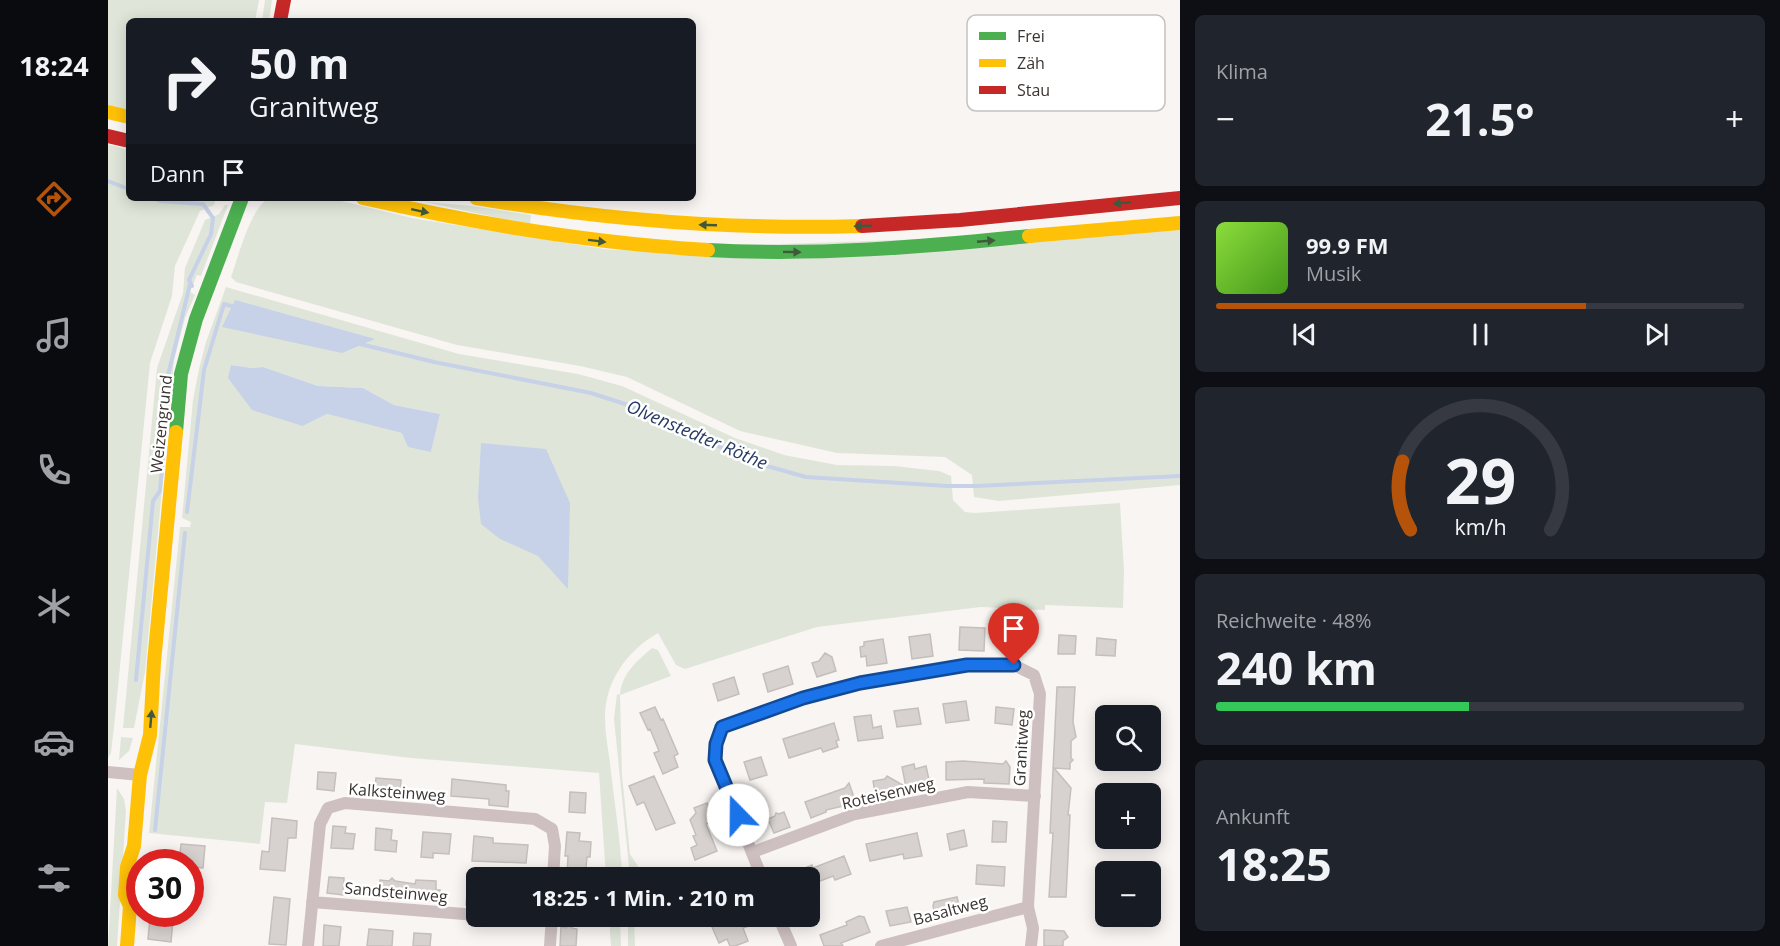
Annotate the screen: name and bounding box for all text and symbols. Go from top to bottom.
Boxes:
legend [967,15,1165,111]
text: Frei [1017,25,1045,47]
text: 50 m [249,34,349,91]
icon: right [150,42,228,120]
text: 18:24 [19,47,89,84]
text: Zäh [1017,52,1045,74]
text: Klima [1216,58,1268,85]
text: Stau [1017,79,1050,101]
text: Granitweg [249,88,378,125]
text: 21.5° [1425,88,1535,149]
text: − [1216,96,1235,141]
text: + [1725,96,1744,141]
icon: arrive [217,156,250,189]
text: Dann [150,158,205,188]
icon: directions [33,178,75,220]
one-way arrow [1112,198,1131,208]
one-way arrow [411,207,430,217]
one-way arrow [699,221,718,230]
one-way arrow [853,221,872,230]
text: 99.9 FM [1306,230,1389,260]
one-way arrow [588,236,607,246]
one-way arrow [977,236,996,246]
one-way arrow [782,247,801,257]
text: Musik [1306,260,1361,287]
icon: music [33,314,75,356]
icon: previous [1288,318,1321,351]
icon: pause [1464,318,1497,351]
icon: next [1640,318,1673,351]
street label: Weizengrund [145,374,177,474]
water label: Olvenstedter Röthe [623,394,771,475]
text: 29 [1444,437,1516,522]
icon: phone [33,449,75,491]
text: km/h [1454,512,1506,541]
icon: climate [33,585,75,627]
pin [988,603,1039,665]
text: Reichweite · 48% [1216,607,1372,634]
icon: arrive [997,612,1030,645]
text: 240 km [1216,637,1377,698]
map controls [1095,705,1161,927]
button: search [1095,705,1161,771]
street label: Granitweg [1008,709,1034,787]
one-way arrow [146,710,156,729]
icon: car [33,721,75,763]
street label: Roteisenweg [839,772,937,814]
street label: Kalksteinweg [348,778,447,806]
position arrow [706,783,770,847]
button: + [1095,783,1161,849]
text: Ankunft [1216,803,1290,830]
text: 18:25 [1216,833,1332,894]
speed limit sign: 30 [126,849,204,927]
icon: filters [33,857,75,899]
button: − [1095,861,1161,927]
street label: Sandsteinweg [343,877,449,907]
text: 18:25 · 1 Min. · 210 m [531,882,755,912]
street label: Basaltweg [911,890,990,930]

